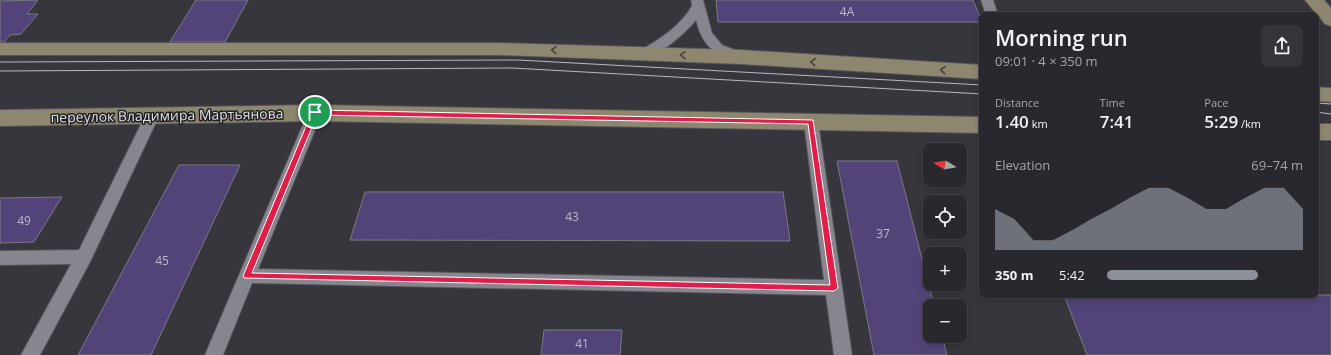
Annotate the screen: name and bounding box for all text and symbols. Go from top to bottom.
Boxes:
house number: 4А [840,3,855,20]
text: Morning run [995,22,1128,52]
button: share [1261,25,1303,67]
one-way arrow [551,46,557,55]
one-way arrow [680,51,686,59]
text: 09:01 · 4 × 350 m [995,52,1098,70]
one-way arrow [810,58,816,66]
one-way arrow [940,65,946,74]
pin [298,95,332,129]
text: Distance [995,95,1039,110]
text: Time [1100,95,1125,110]
text: Pace [1204,95,1229,110]
icon: arrive [304,101,326,123]
street label: переулок Владимира Мартьянова [50,103,284,127]
text: 1.40 [995,110,1029,133]
text: 7:41 [1100,110,1133,133]
text: 5:29 [1204,110,1238,133]
text: km [1029,116,1048,131]
text: /km [1238,116,1261,131]
north arrow [923,143,967,187]
map controls [923,143,967,343]
text: Elevation [995,156,1050,174]
text: 69–74 m [1251,156,1303,174]
button: locate [923,195,967,239]
house number: 43 [565,208,579,225]
house number: 49 [17,212,31,229]
house number: 37 [876,225,890,242]
button: + [923,247,967,291]
house number: 45 [155,252,169,269]
text: 350 m [995,266,1033,284]
text: 5:42 [1059,266,1085,284]
button: − [923,299,967,343]
house number: 41 [575,335,589,352]

